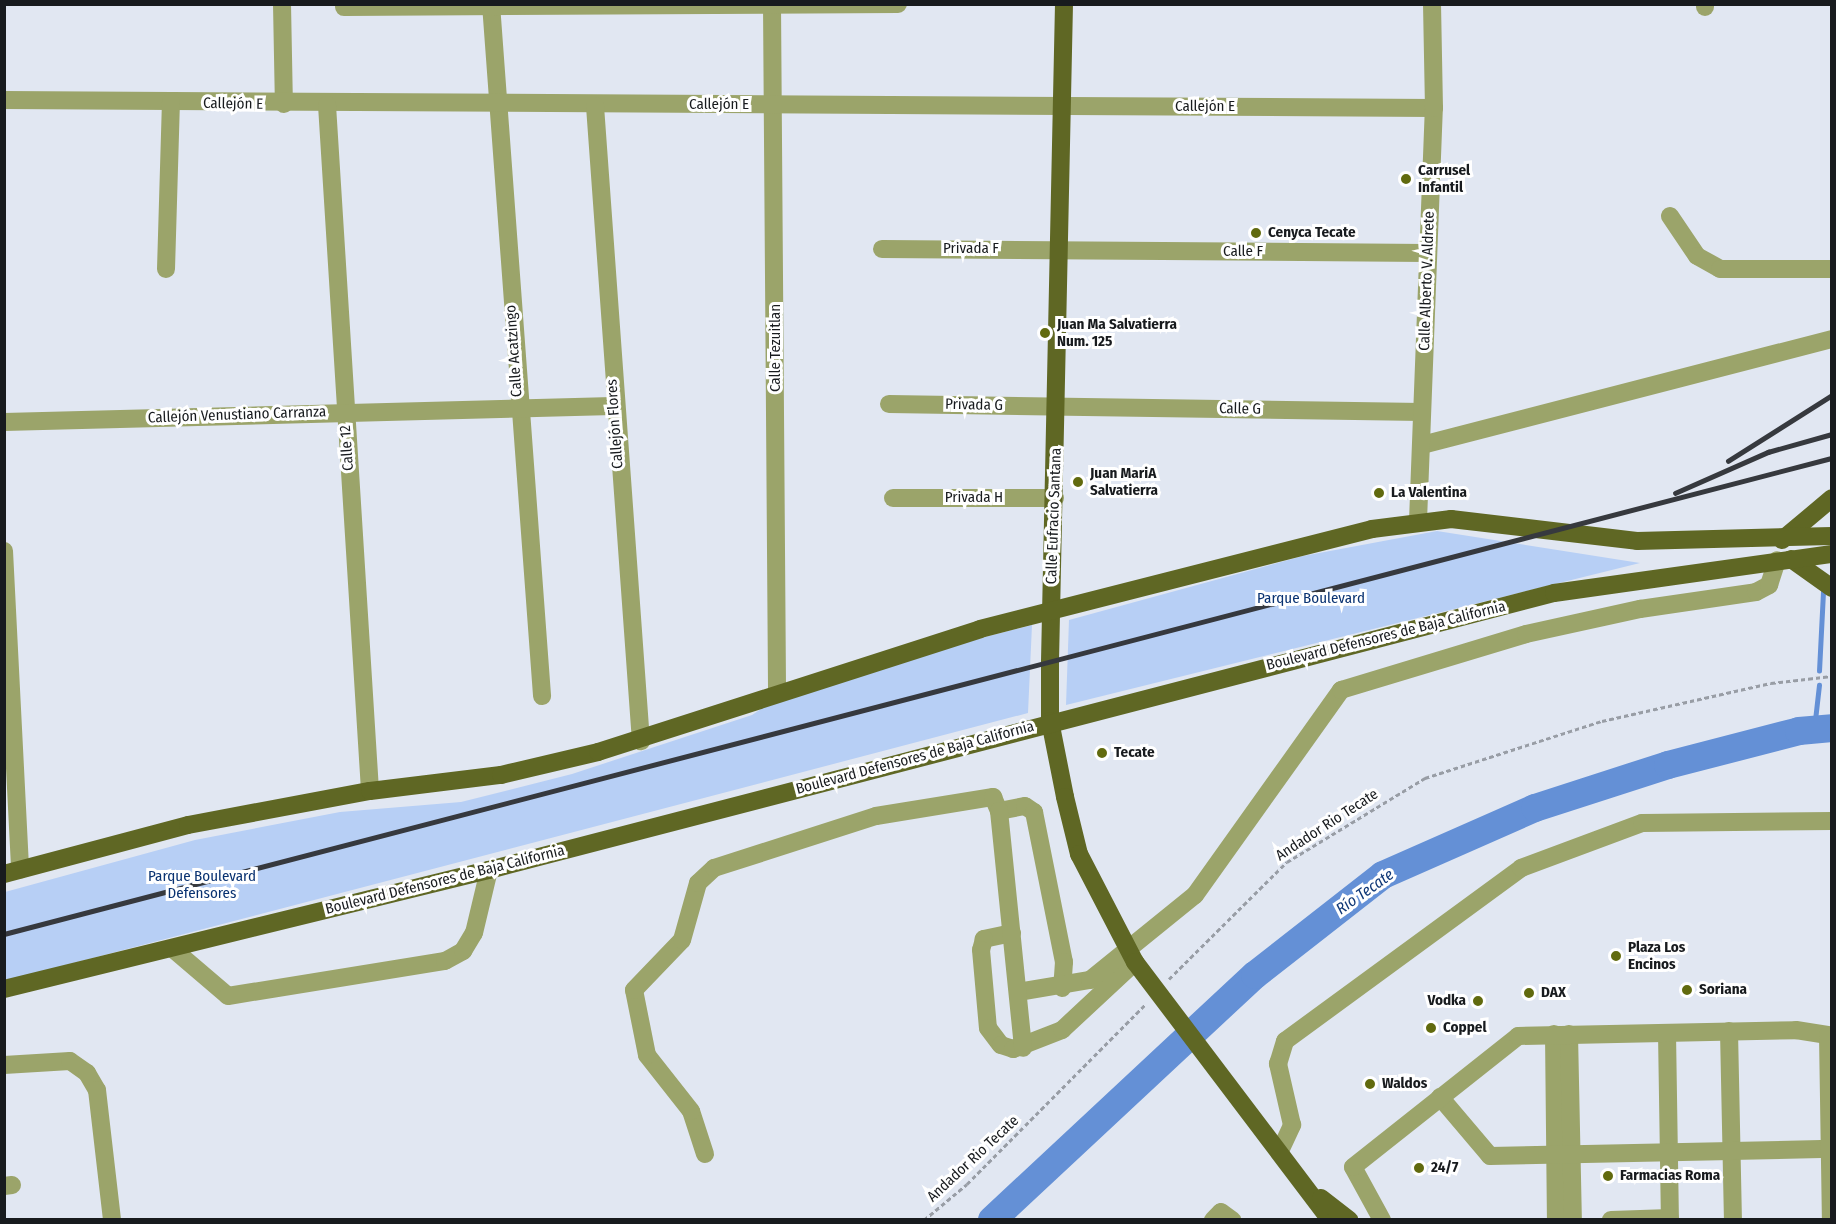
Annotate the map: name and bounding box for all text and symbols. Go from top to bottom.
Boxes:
street label: Callejón E [203,94,263,114]
street label: Callejón E [689,96,749,114]
street label: Callejón E [1175,98,1235,116]
place label: Carrusel Infantil [1418,161,1470,196]
marker: Carrusel Infantil [1399,172,1413,186]
street label: Calle Alberto V. Aldrete [1416,211,1438,351]
place label: Cenyca Tecate [1268,224,1356,242]
marker: Cenyca Tecate [1249,226,1263,240]
street label: Privada F [943,240,999,258]
street label: Calle F [1223,243,1263,261]
street label: Calle Acatzingo [502,304,526,398]
street label: Calle Tezuitlan [767,304,785,392]
place label: Juan Ma Salvatierra Num. 125 [1057,315,1177,350]
marker: Juan Ma Salvatierra Num. 125 [1038,326,1052,340]
street label: Callejón Flores [603,379,627,469]
street label: Privada G [945,395,1003,415]
street label: Calle G [1219,400,1261,418]
street label: Callejón Venustiano Carranza [148,403,326,427]
street label: Calle 12 [336,424,358,472]
street label: Calle Eufracio Santana [1043,447,1065,585]
place label: Juan MariA Salvatierra [1090,464,1158,499]
marker: Juan MariA Salvatierra [1071,475,1085,489]
place label: La Valentina [1391,484,1467,502]
marker: La Valentina [1372,486,1386,500]
street label: Privada H [945,489,1003,507]
park label: Parque Boulevard [1257,590,1365,608]
street label: Boulevard Defensores de Baja California [1265,598,1507,674]
street label: Boulevard Defensores de Baja California [794,718,1036,798]
place label: Tecate [1114,744,1155,762]
marker: Tecate [1095,746,1109,760]
street label: Andador Rio Tecate [1272,785,1382,865]
street label: Boulevard Defensores de Baja California [324,842,566,918]
water label: Río Tecate [1332,865,1398,919]
park label: Parque Boulevard Defensores [148,867,256,902]
place label: Plaza Los Encinos [1628,938,1685,973]
marker: Plaza Los Encinos [1609,949,1623,963]
place label: Soriana [1699,981,1747,999]
marker: Soriana [1680,983,1694,997]
place label: DAX [1541,984,1566,1002]
marker: DAX [1522,986,1536,1000]
place label: Vodka [1427,992,1466,1010]
marker: Vodka [1471,994,1485,1008]
place label: Coppel [1443,1019,1487,1037]
marker: Coppel [1424,1021,1438,1035]
place label: Waldos [1382,1075,1427,1093]
marker: Waldos [1363,1077,1377,1091]
street label: Andador Rio Tecate [924,1112,1022,1206]
place label: 24/7 [1431,1159,1458,1177]
marker: 24/7 [1412,1161,1426,1175]
place label: Farmacias Roma [1620,1167,1720,1185]
marker: Farmacias Roma [1601,1169,1615,1183]

